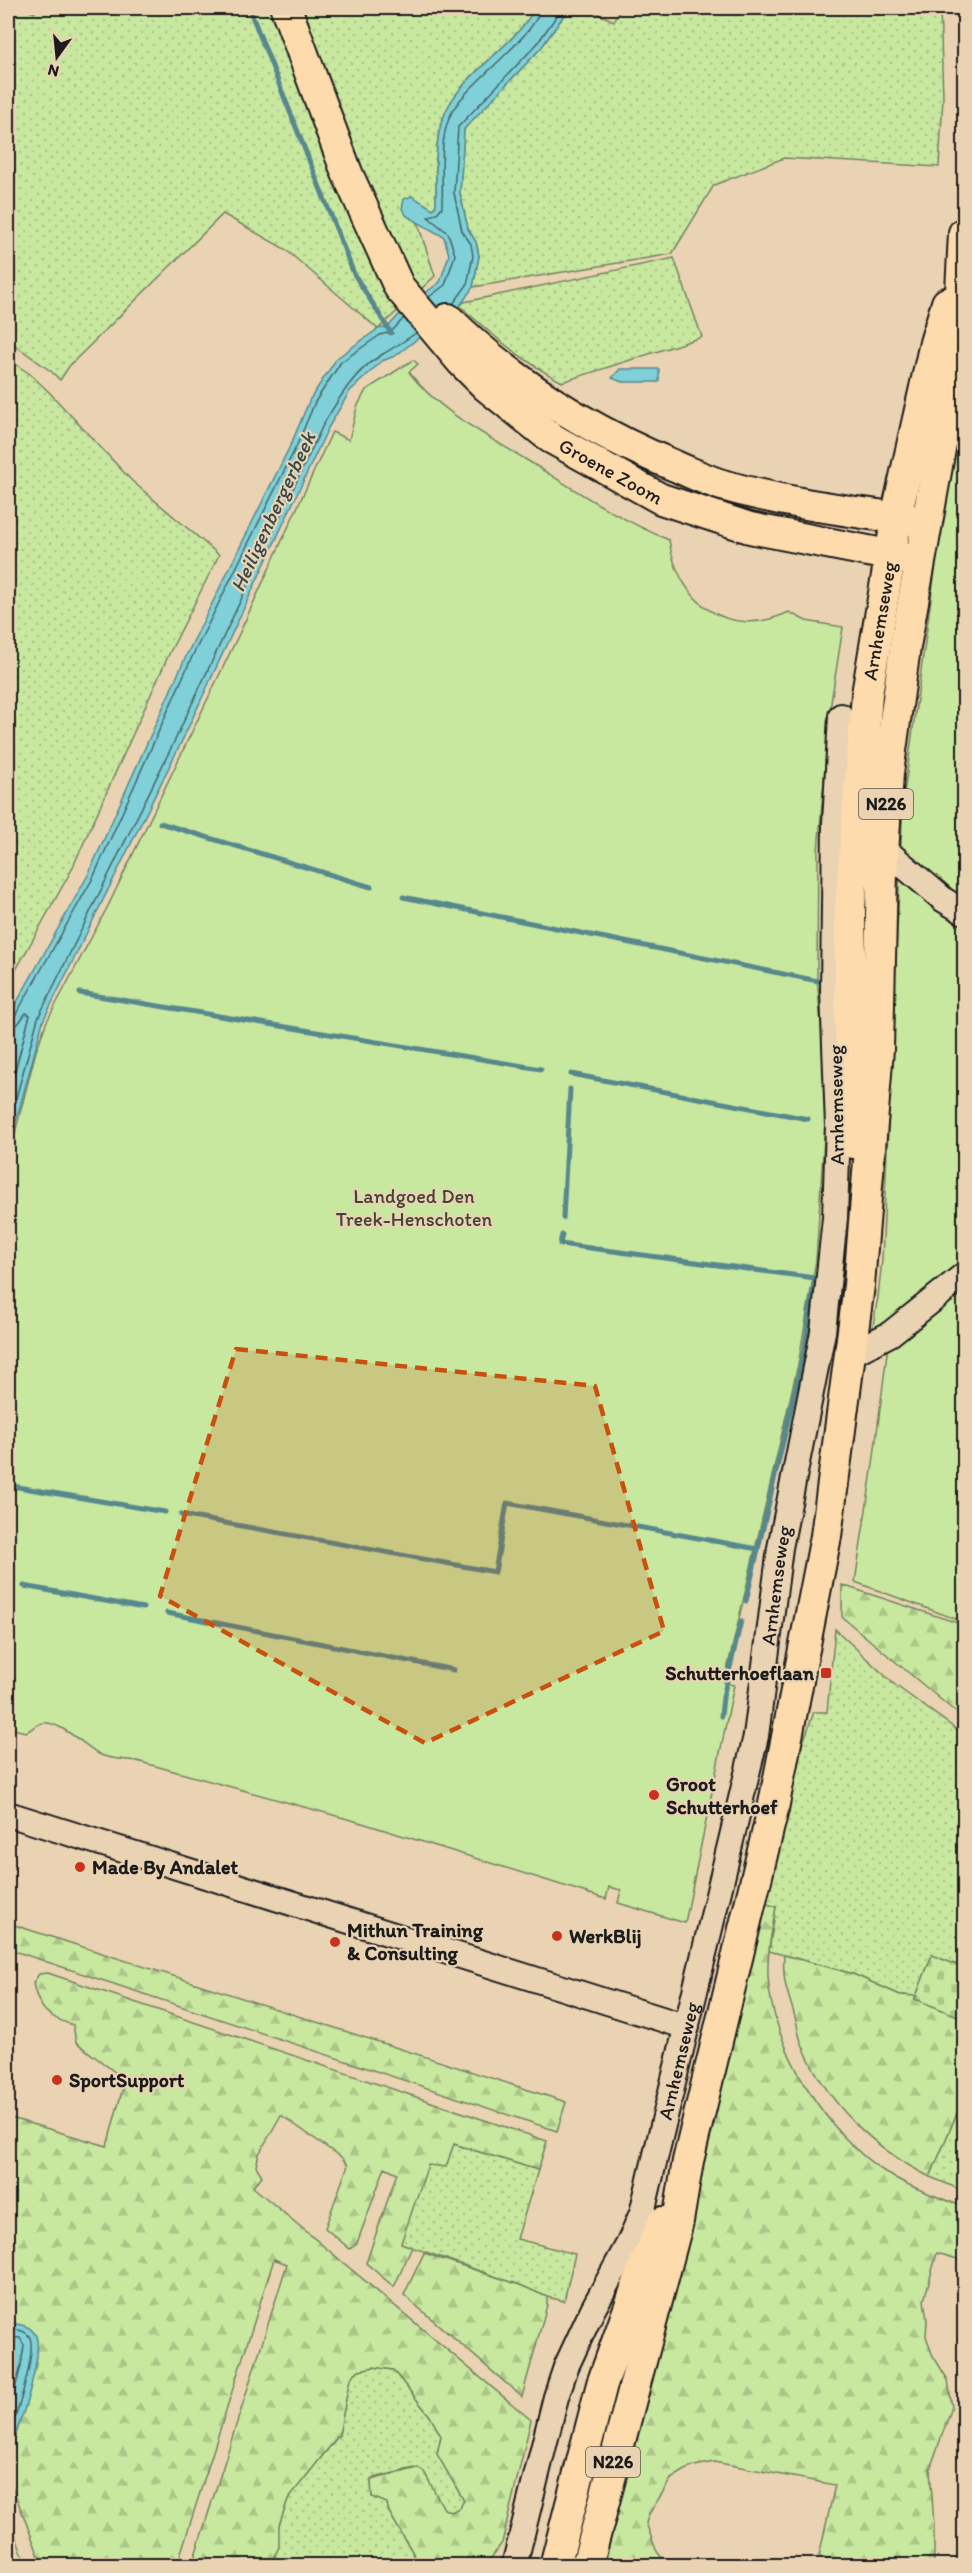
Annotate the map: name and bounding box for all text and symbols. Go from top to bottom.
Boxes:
north arrow [27,27,87,87]
text: N [46,60,61,82]
water label: Heiligenbergerbeek [225,427,321,596]
street label: Groene Zoom [555,433,667,510]
street label: Arnhemseweg [858,559,901,682]
road number: N226 [859,789,913,819]
street label: Arnhemseweg [823,1044,849,1165]
park label: Landgoed Den Treek-Henschoten [336,1184,492,1231]
street label: Arnhemseweg [756,1523,796,1647]
place label: Schutterhoeflaan [665,1661,815,1685]
marker: Schutterhoeflaan [819,1666,833,1680]
place label: Groot Schutterhoef [666,1772,778,1819]
marker: Groot Schutterhoef [647,1788,661,1802]
place label: Made By Andalet [92,1855,238,1880]
marker: Made By Andalet [73,1860,87,1874]
place label: Mithun Training & Consulting [347,1918,484,1966]
place label: WerkBlij [569,1924,642,1949]
marker: WerkBlij [550,1929,564,1943]
marker: Mithun Training & Consulting [328,1935,342,1949]
street label: Arnhemseweg [653,1999,704,2122]
place label: SportSupport [69,2068,185,2093]
marker: SportSupport [50,2073,64,2087]
road number: N226 [586,2447,640,2477]

